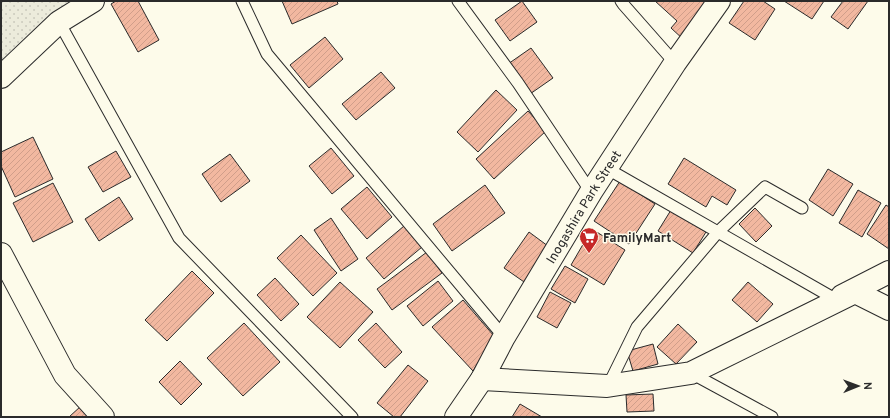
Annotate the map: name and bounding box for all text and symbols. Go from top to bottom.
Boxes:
street label: Inogashira Park Street [544,148,626,267]
supermarket icon: FamilyMart [578,226,600,254]
place label: FamilyMart [603,231,671,247]
north arrow [838,366,878,406]
text: N [860,382,874,390]

